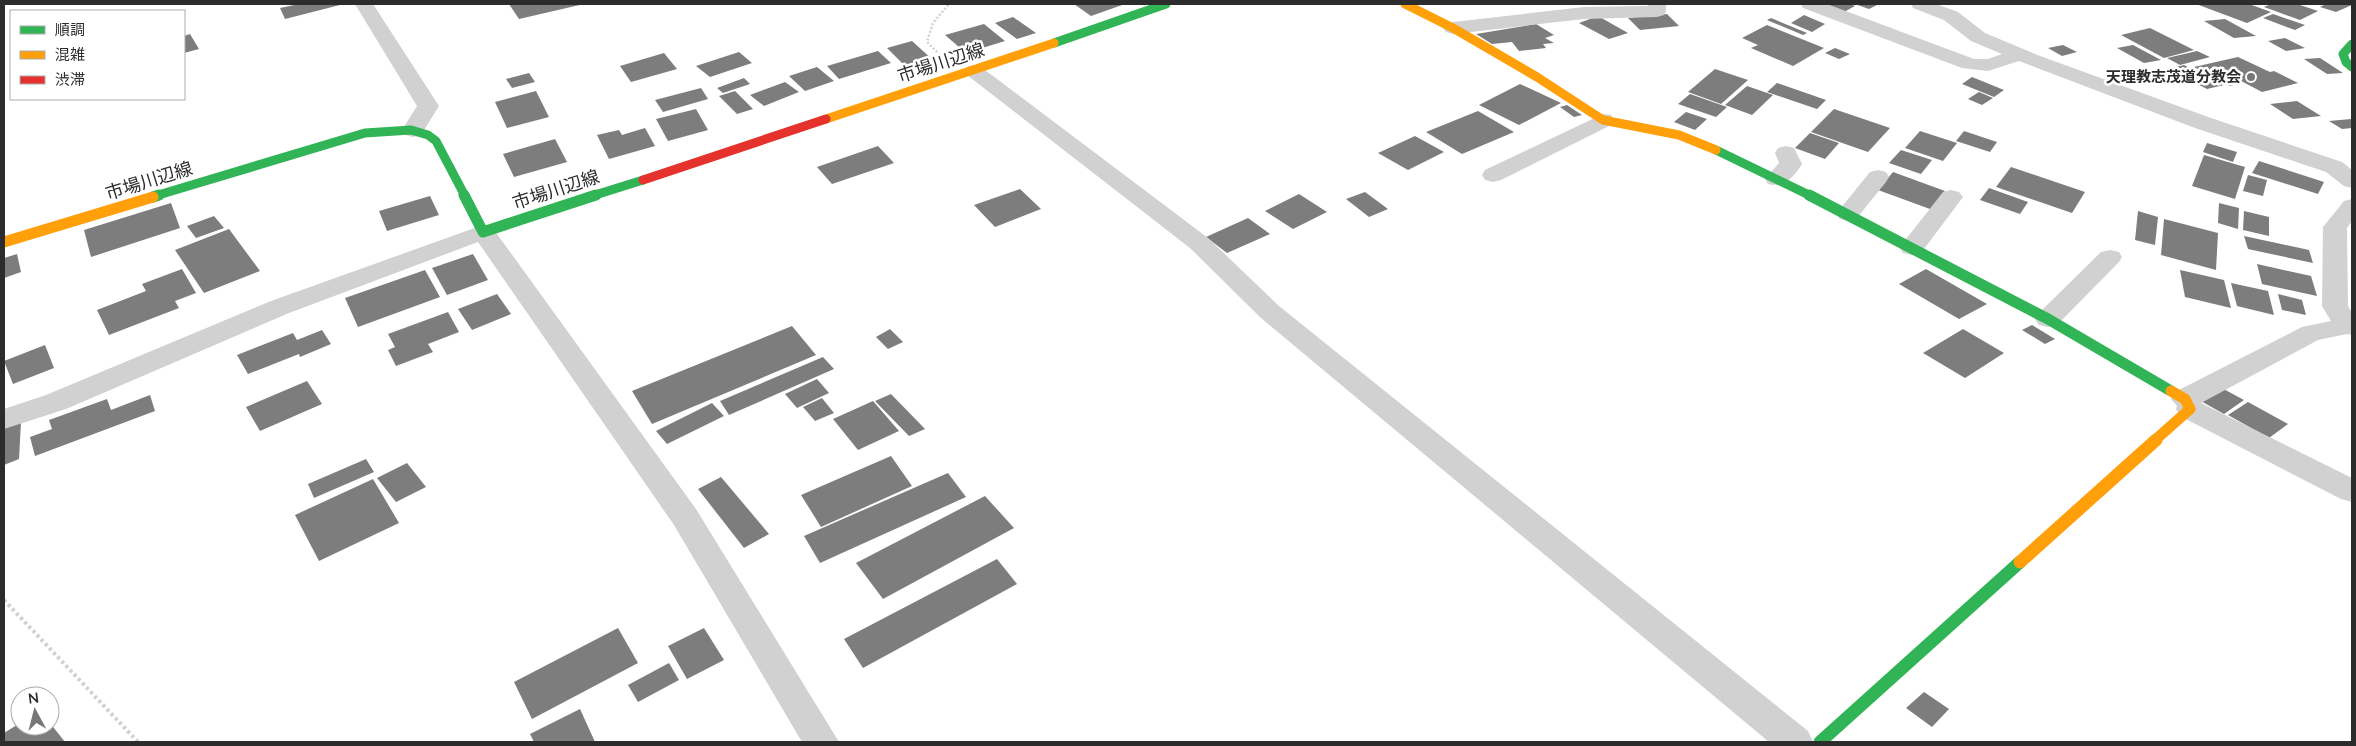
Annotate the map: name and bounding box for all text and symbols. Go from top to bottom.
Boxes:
legend [10,10,185,100]
text: 順調 [55,20,85,38]
street label: 市場川辺線 [894,38,987,86]
text: 混雑 [55,45,85,63]
place label: 天理教志茂道分教会 [2106,67,2241,85]
text: 渋滞 [55,70,85,88]
marker: 天理教志茂道分教会 [2245,71,2257,83]
street label: 市場川辺線 [102,156,195,204]
street label: 市場川辺線 [509,165,602,213]
north arrow [10,686,60,736]
text: N [27,689,40,707]

